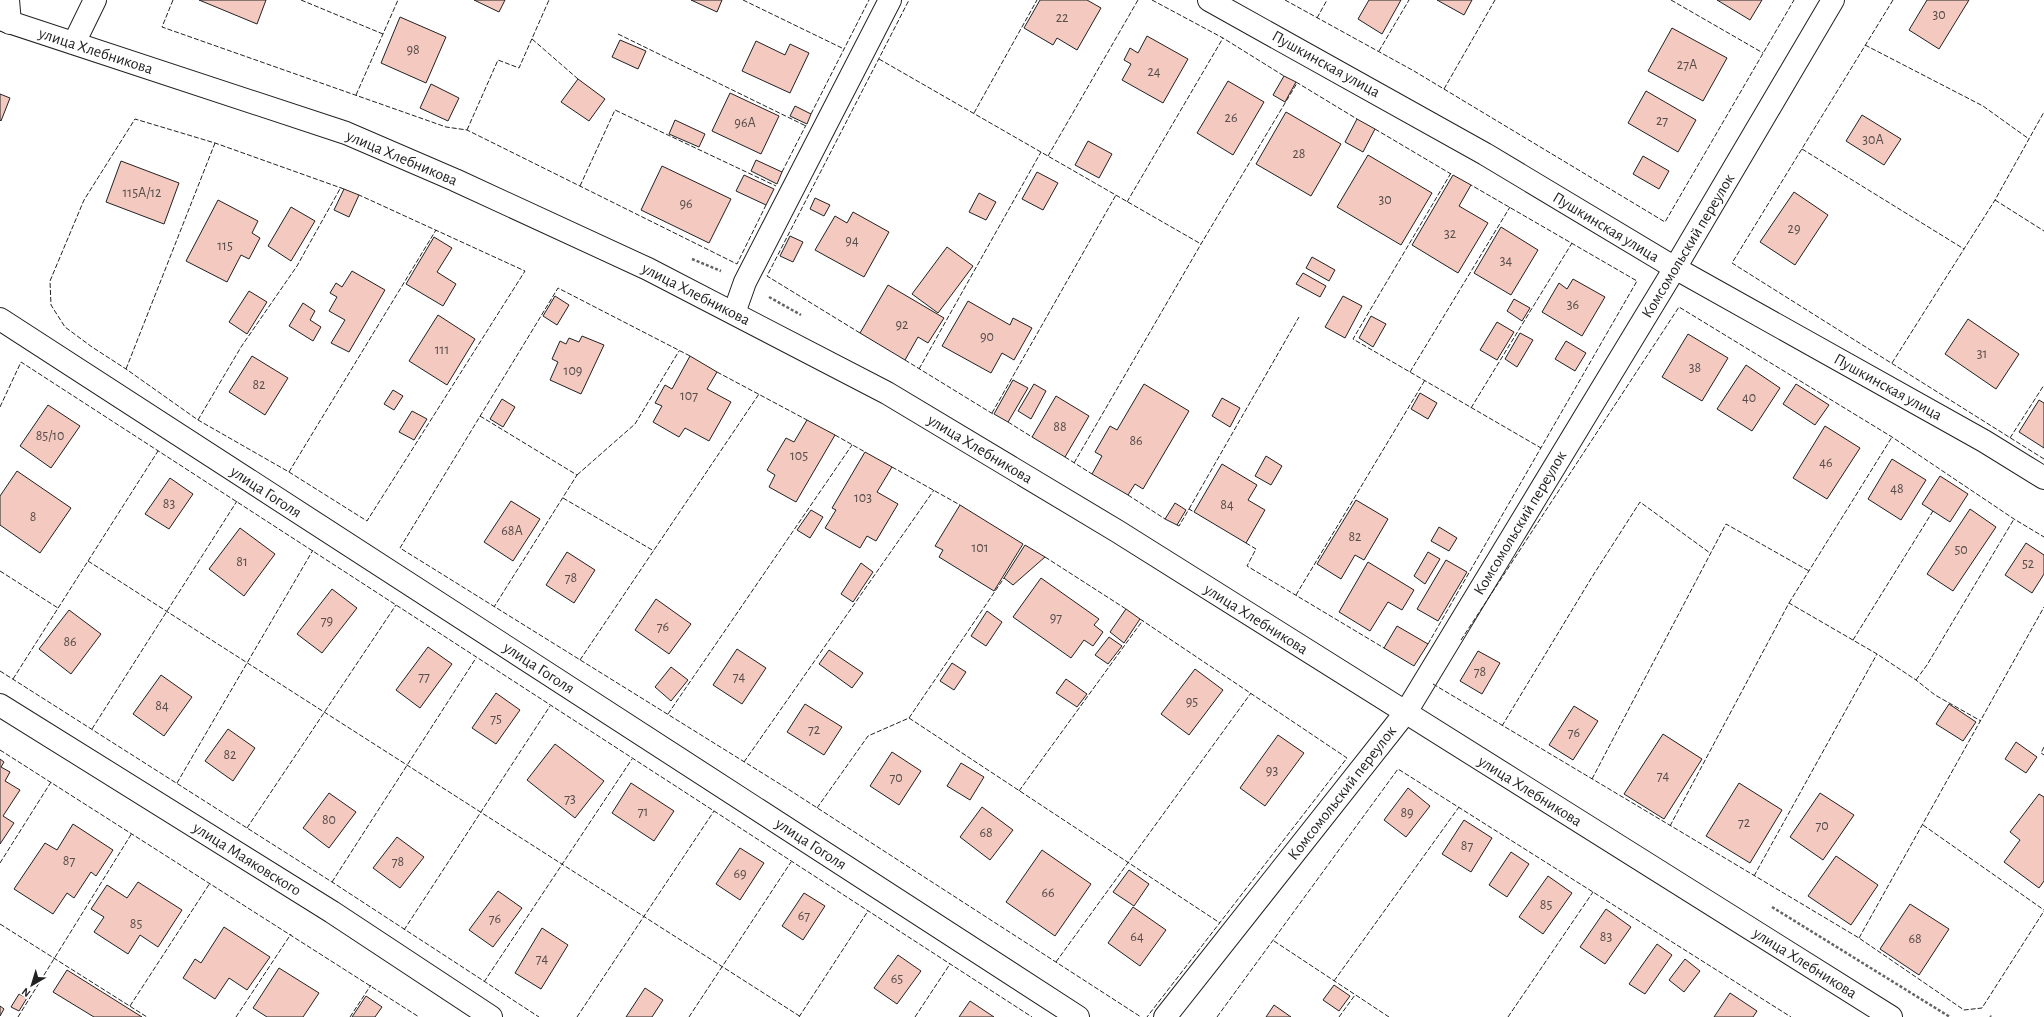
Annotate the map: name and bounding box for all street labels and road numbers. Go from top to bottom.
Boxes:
street label: улица Хлебникова [36,25,155,78]
street label: Пушкинская улица [1269,28,1383,101]
street label: улица Хлебникова [343,127,460,190]
street label: Комсомольский переулок [1639,171,1739,321]
street label: Пушкинская улица [1549,189,1662,266]
street label: улица Хлебникова [638,259,753,329]
street label: Пушкинская улица [1831,351,1945,424]
street label: улица Хлебникова [923,411,1035,487]
street label: Комсомольский переулок [1471,448,1571,598]
street label: улица Гоголя [226,463,304,522]
street label: улица Хлебникова [1200,580,1311,658]
street label: улица Гоголя [499,639,577,698]
street label: Комсомольский переулок [1285,723,1400,864]
street label: улица Хлебникова [1474,752,1585,830]
street label: улица Гоголя [771,815,849,874]
street label: улица Маяковского [189,819,304,900]
street label: улица Хлебникова [1749,924,1860,1002]

